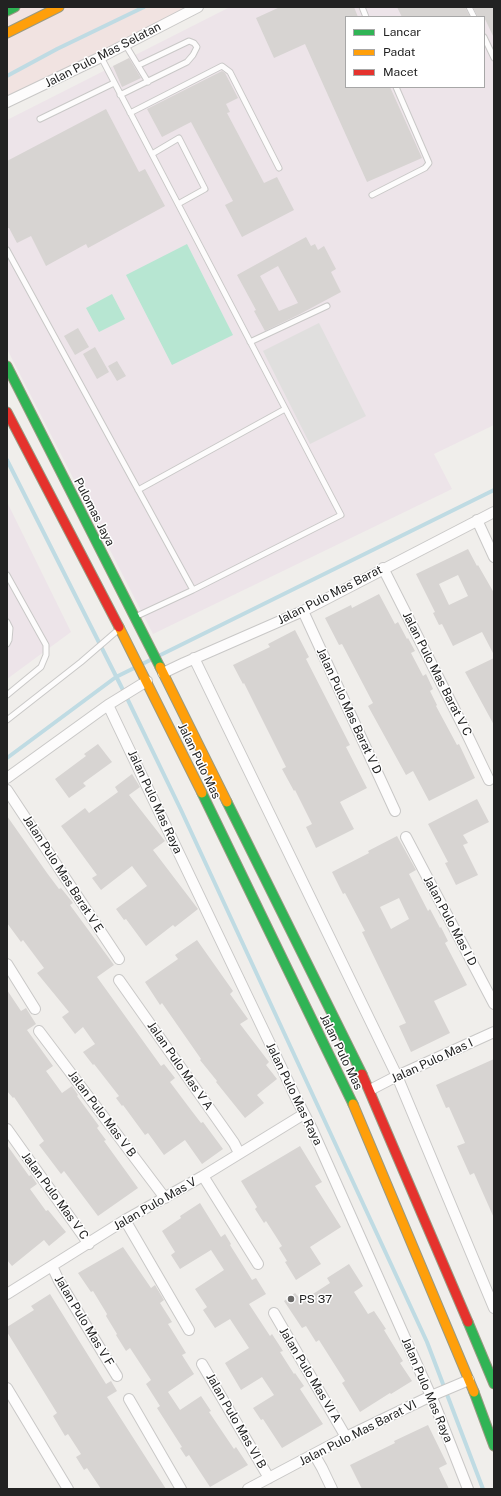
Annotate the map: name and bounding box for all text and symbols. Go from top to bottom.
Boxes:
legend [345,16,485,88]
street label: Jalan Pulo Mas Selatan [43,19,163,91]
text: Lancar [383,25,421,39]
text: Padat [383,45,415,59]
text: Macet [383,65,418,79]
street label: Pulomas Jaya [71,475,117,549]
street label: Jalan Pulo Mas Barat [275,562,385,628]
street label: Jalan Pulo Mas Barat V C [399,609,475,739]
street label: Jalan Pulo Mas Barat V D [313,646,385,776]
street label: Jalan Pulo Mas [174,721,224,801]
street label: Jalan Pulo Mas Raya [125,748,185,856]
street label: Jalan Pulo Mas Barat V E [20,813,106,935]
street label: Jalan Pulo Mas I D [420,874,480,968]
street label: Jalan Pulo Mas [316,1012,366,1092]
street label: Jalan Pulo Mas V A [144,1019,216,1113]
street label: Jalan Pulo Mas I [389,1036,475,1086]
street label: Jalan Pulo Mas Raya [263,1040,325,1148]
street label: Jalan Pulo Mas V B [65,1068,139,1160]
street label: Jalan Pulo Mas V C [18,1150,92,1242]
street label: Jalan Pulo Mas V [111,1174,199,1234]
street label: Jalan Pulo Mas V F [51,1273,117,1369]
place label: PS 37 [299,1292,332,1306]
marker: PS 37 [286,1294,296,1304]
street label: Jalan Pulo Mas VI A [276,1325,344,1425]
street label: Jalan Pulo Mas Raya [398,1335,456,1445]
street label: Jalan Pulo Mas VI B [203,1371,269,1471]
street label: Jalan Pulo Mas Barat VI [297,1397,419,1469]

